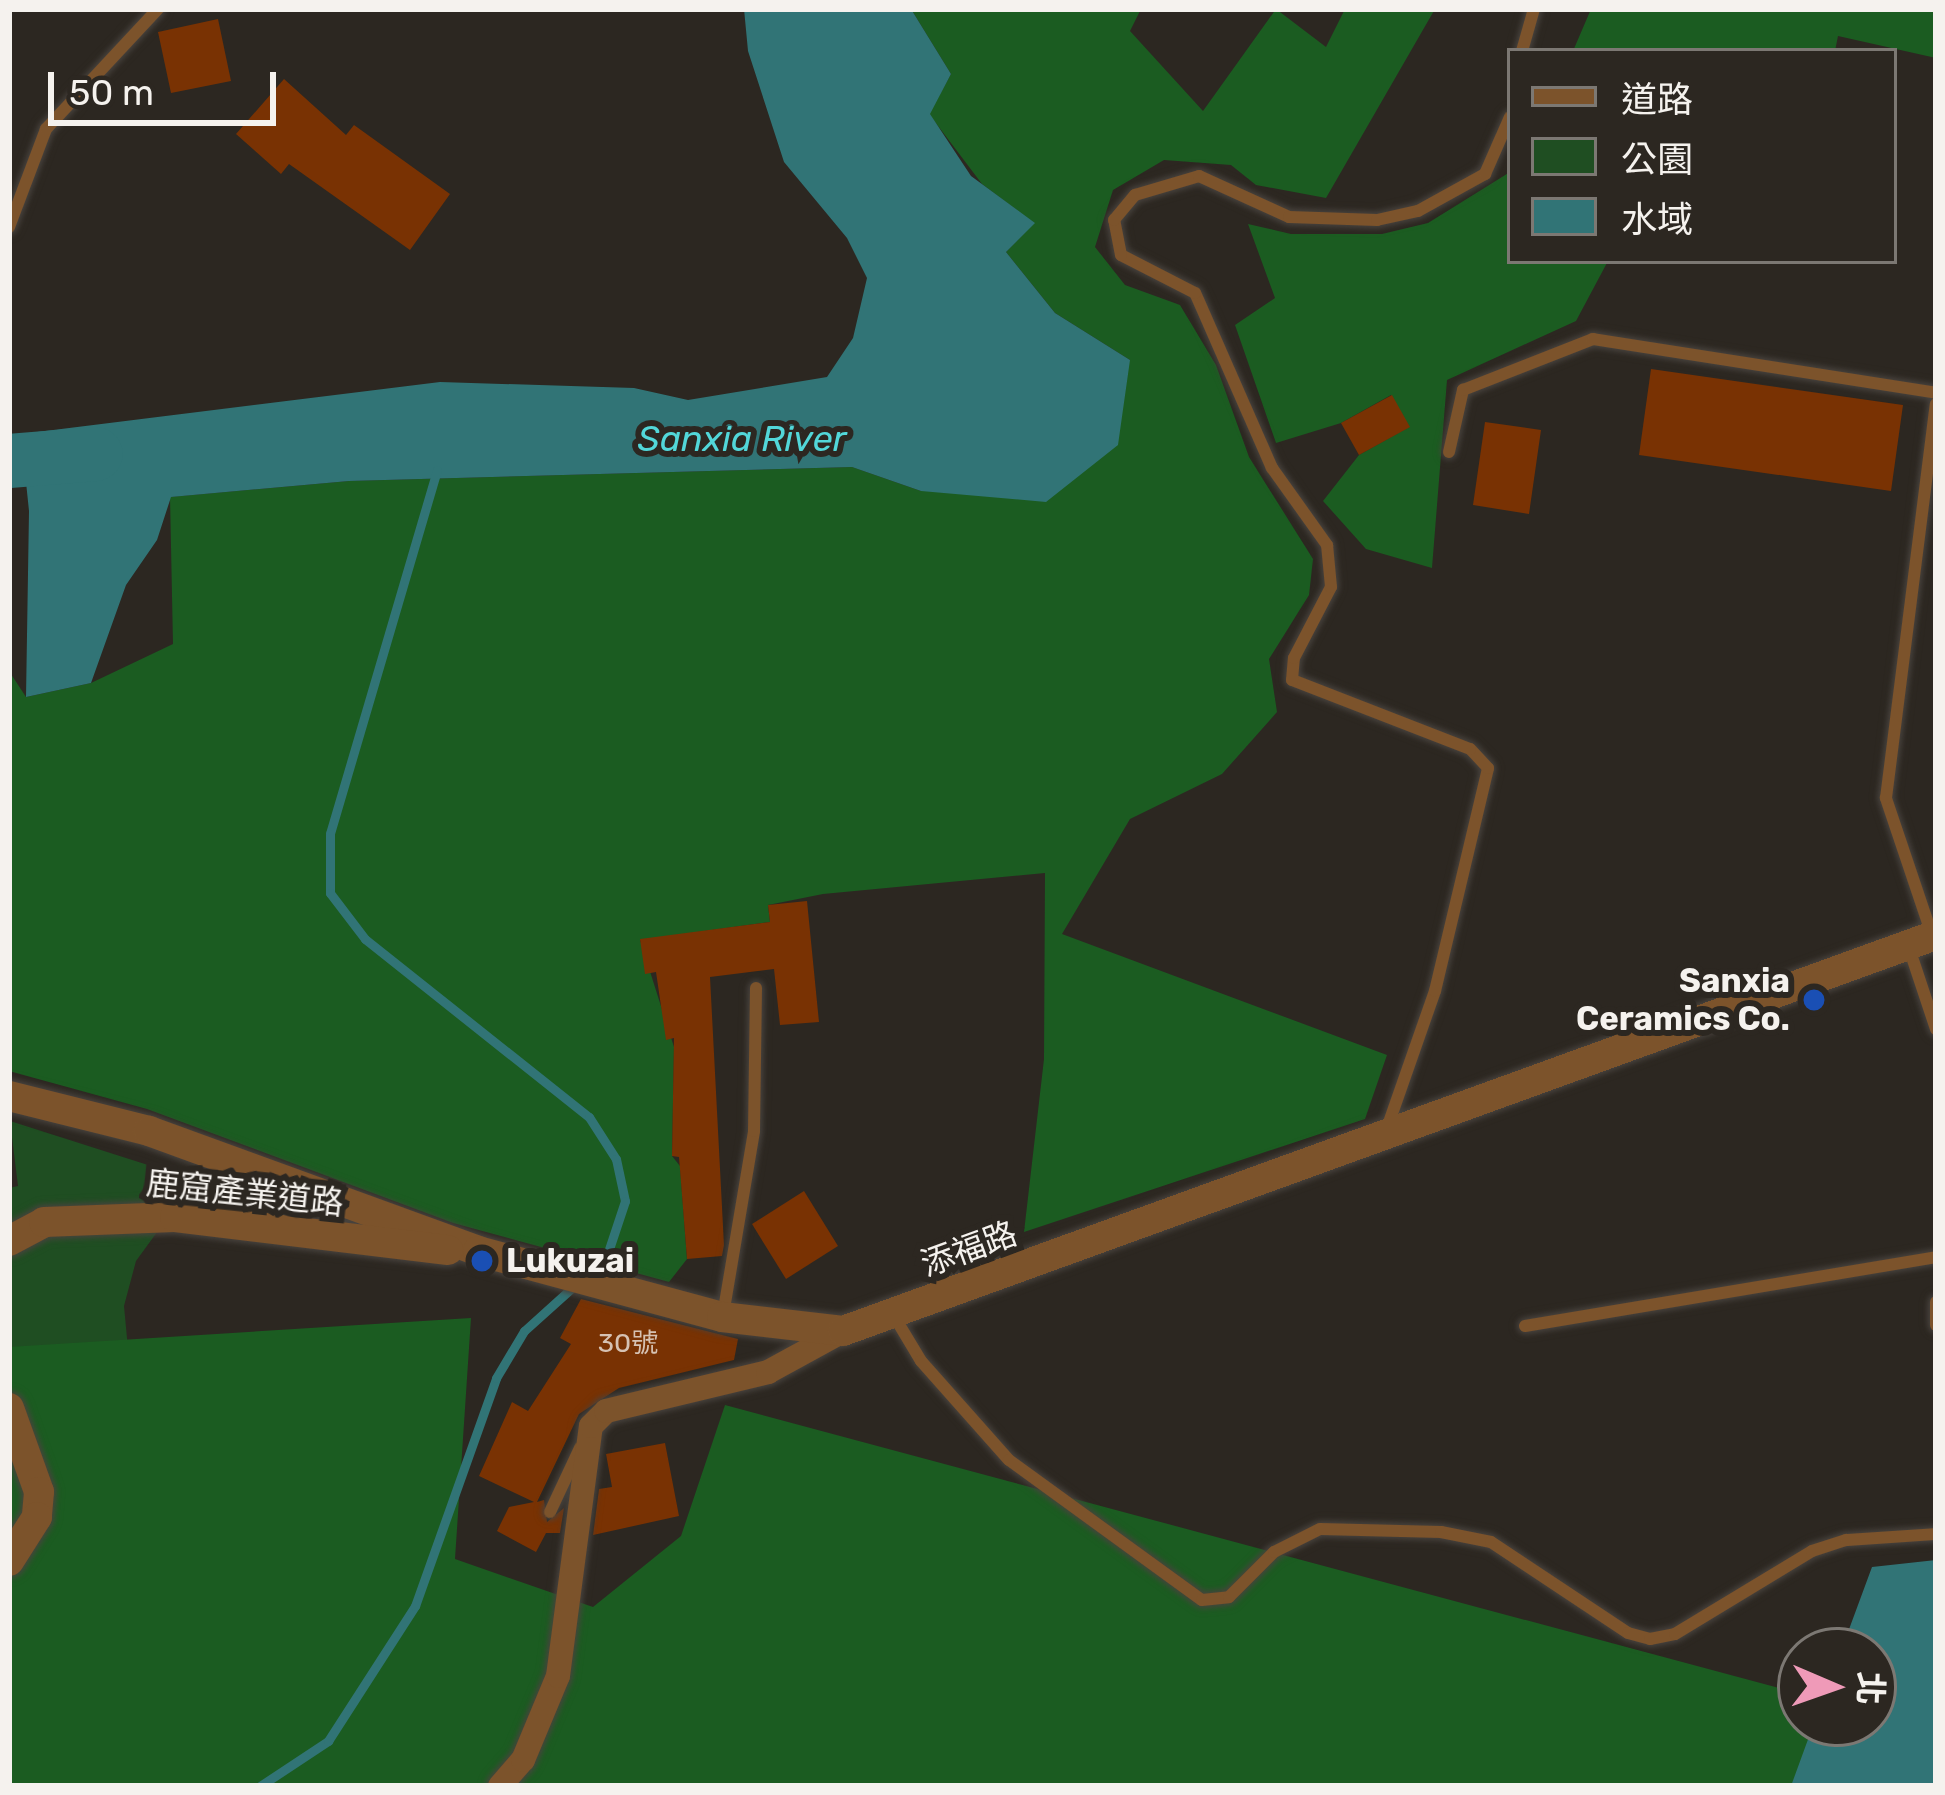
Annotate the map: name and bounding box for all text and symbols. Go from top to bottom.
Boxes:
scale bar [54,48,282,122]
legend [1507,48,1897,264]
text: 50 m [69,71,154,114]
text: 道路 [1621,78,1693,121]
text: 公園 [1621,138,1693,181]
text: 水域 [1621,198,1693,241]
water label: Sanxia River [638,417,846,461]
place label: Sanxia Ceramics Co. [1576,961,1790,1039]
marker: Sanxia Ceramics Co. [1801,987,1827,1013]
street label: 鹿窟產業道路 [144,1163,346,1223]
street label: 添福路 [916,1213,1022,1285]
place label: Lukuzai [506,1241,634,1281]
marker: Lukuzai [469,1248,495,1274]
house number: 30號 [598,1328,658,1360]
north arrow [1777,1627,1897,1747]
text: 北 [1850,1671,1891,1705]

